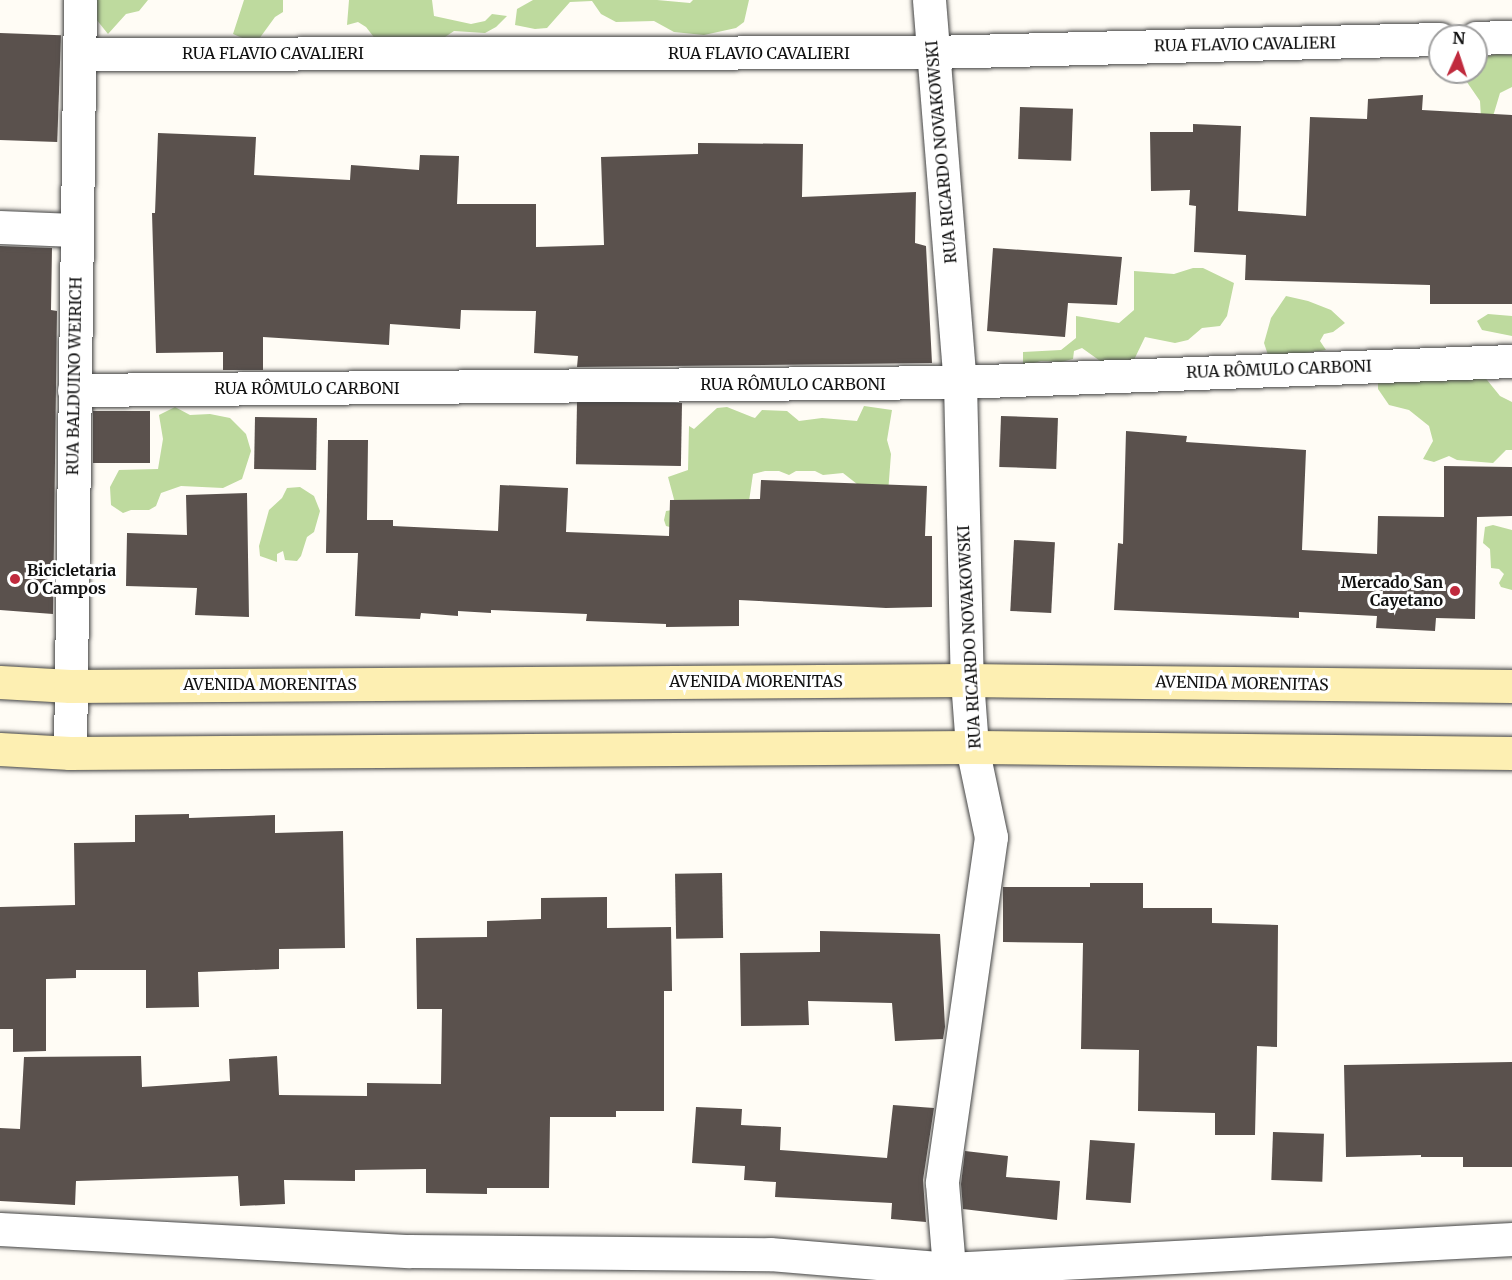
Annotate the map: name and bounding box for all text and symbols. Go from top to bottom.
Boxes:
north arrow [1428,24,1488,84]
text: N [1452,28,1466,48]
street label: RUA FLAVIO CAVALIERI [1154,33,1336,55]
street label: RUA RICARDO NOVAKOWSKI [922,40,960,264]
street label: RUA FLAVIO CAVALIERI [182,43,364,63]
street label: RUA FLAVIO CAVALIERI [668,43,850,63]
street label: RUA BALDUINO WEIRICH [63,277,85,475]
street label: RUA RÔMULO CARBONI [1186,356,1372,382]
street label: RUA RÔMULO CARBONI [700,374,886,394]
street label: RUA RÔMULO CARBONI [214,378,400,398]
street label: RUA RICARDO NOVAKOWSKI [954,525,984,749]
place label: Bicicletaria O Campos [27,560,116,598]
marker: Bicicletaria O Campos [8,572,22,586]
place label: Mercado San Cayetano [1341,572,1443,610]
marker: Mercado San Cayetano [1448,584,1462,598]
street label: AVENIDA MORENITAS [669,671,843,691]
street label: AVENIDA MORENITAS [1155,672,1329,694]
street label: AVENIDA MORENITAS [183,674,357,694]

